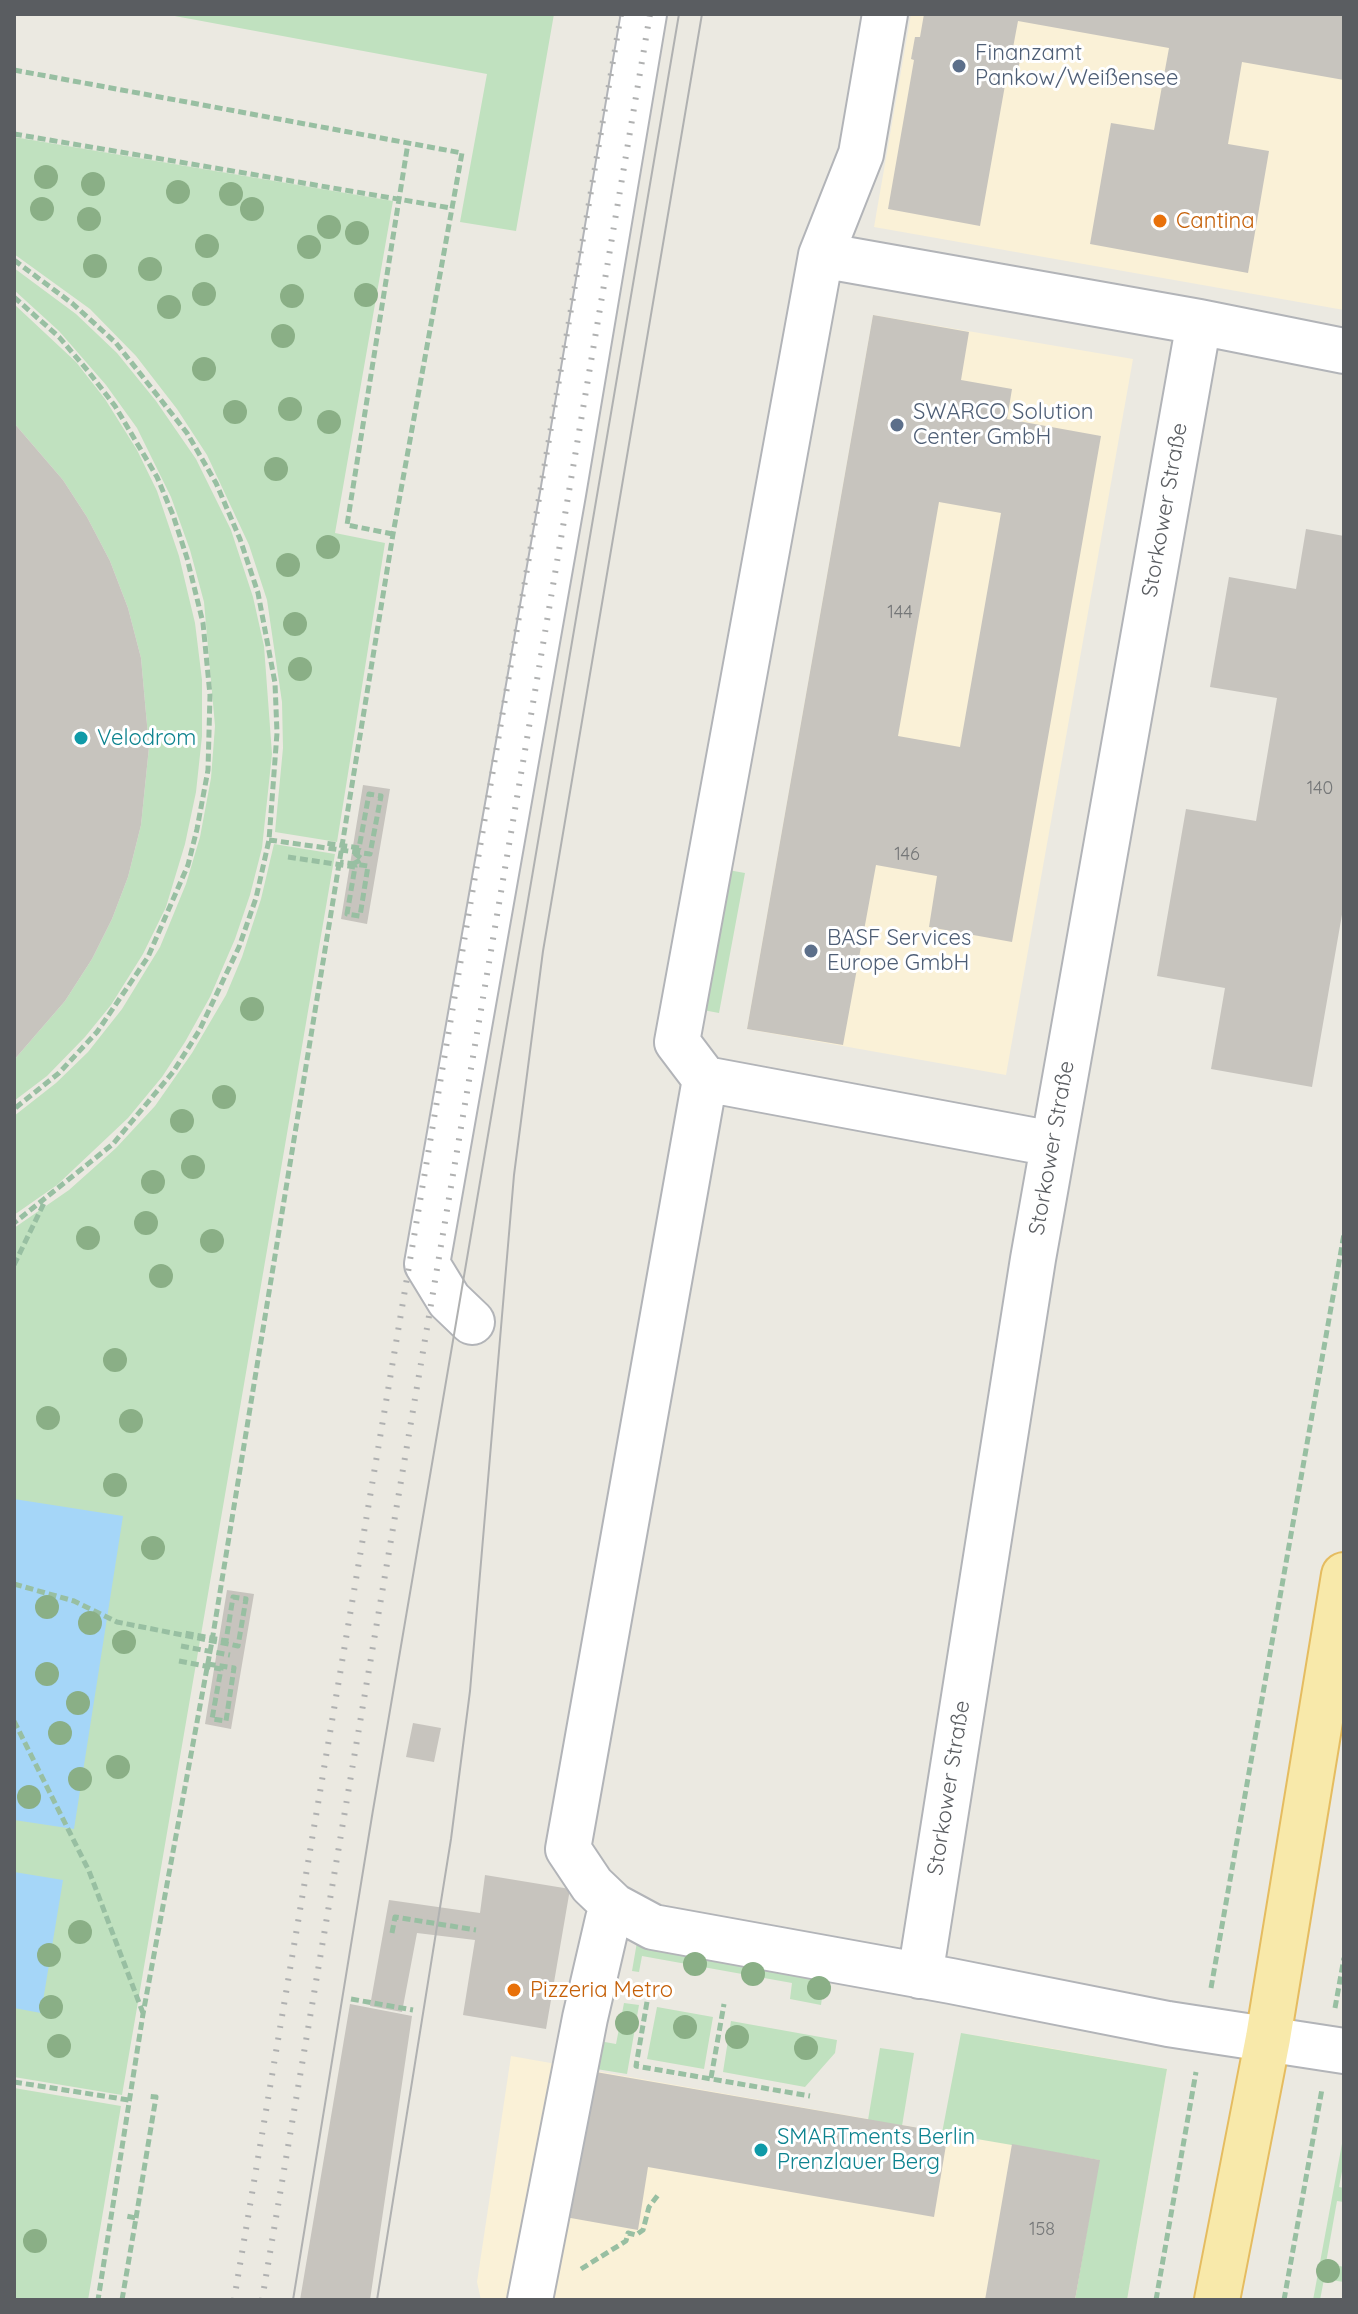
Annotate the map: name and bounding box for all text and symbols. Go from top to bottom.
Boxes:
place label: Finanzamt Pankow/Weißensee [975,40,1178,92]
marker: Finanzamt Pankow/Weißensee [950,57,968,75]
place label: Cantina [1176,208,1255,234]
marker: Cantina [1151,212,1169,230]
place label: SWARCO Solution Center GmbH [913,399,1093,450]
marker: SWARCO Solution Center GmbH [888,416,906,434]
street label: Storkower Straße [1137,421,1193,599]
house number: 144 [887,602,913,624]
place label: Velodrom [97,725,196,751]
marker: Velodrom [72,729,90,747]
house number: 140 [1307,778,1333,800]
house number: 146 [894,844,920,866]
place label: BASF Services Europe GmbH [827,925,971,976]
marker: BASF Services Europe GmbH [802,942,820,960]
street label: Storkower Straße [1024,1059,1080,1237]
street label: Storkower Straße [922,1699,976,1877]
place label: Pizzeria Metro [530,1977,673,2003]
marker: Pizzeria Metro [505,1981,523,1999]
place label: SMARTments Berlin Prenzlauer Berg [777,2124,975,2176]
marker: SMARTments Berlin Prenzlauer Berg [752,2141,770,2159]
house number: 158 [1029,2219,1055,2241]

